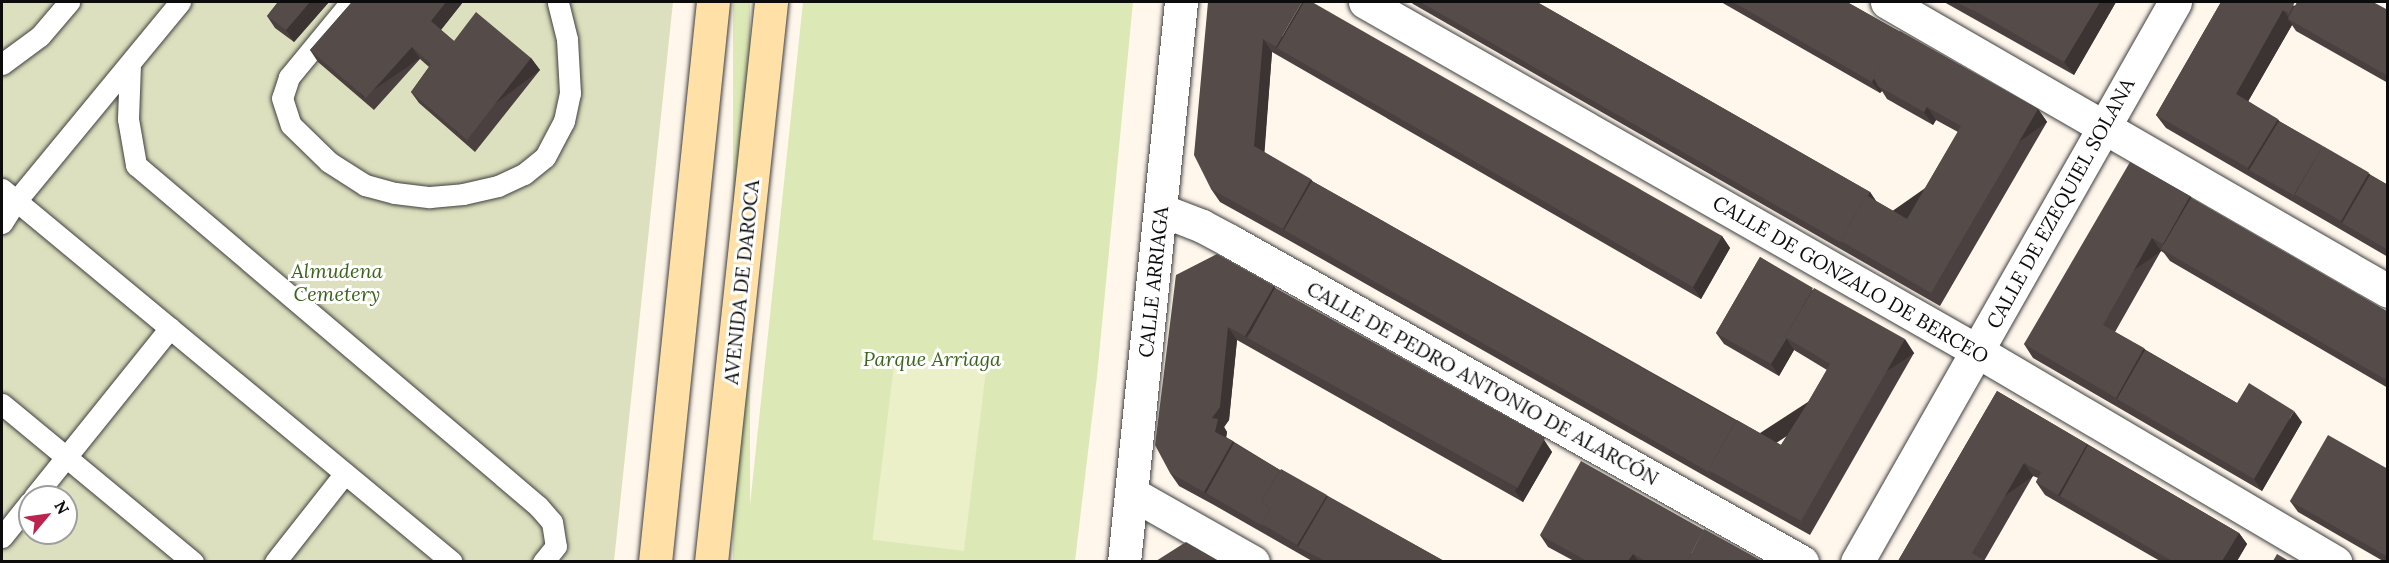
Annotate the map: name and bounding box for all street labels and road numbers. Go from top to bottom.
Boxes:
street label: CALLE DE EZEQUIEL SOLANA [1981,74,2139,332]
street label: AVENIDA DE DAROCA [718,178,764,386]
street label: CALLE DE GONZALO DE BERCEO [1709,190,1993,368]
street label: CALLE ARRIAGA [1133,205,1173,359]
street label: CALLE DE PEDRO ANTONIO DE ALARCÓN [1303,276,1663,490]

